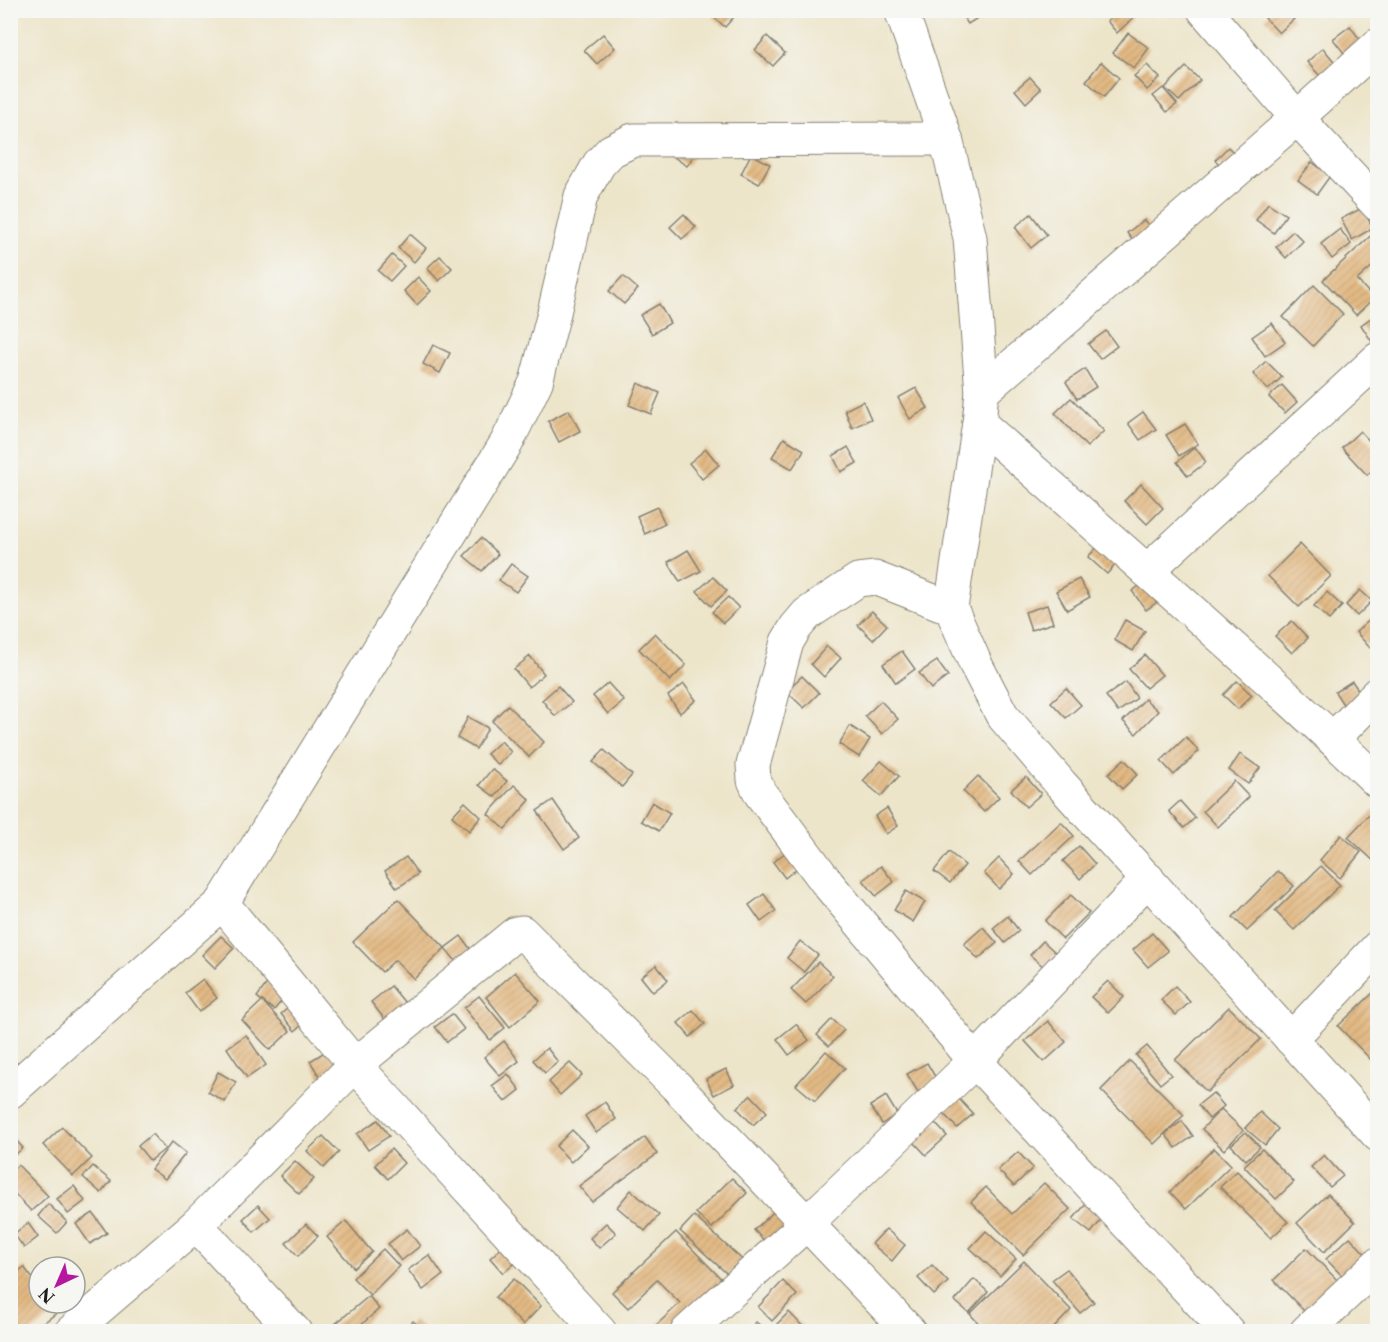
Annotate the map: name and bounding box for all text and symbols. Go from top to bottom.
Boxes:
north arrow [27,1255,87,1315]
text: N [35,1284,59,1308]

